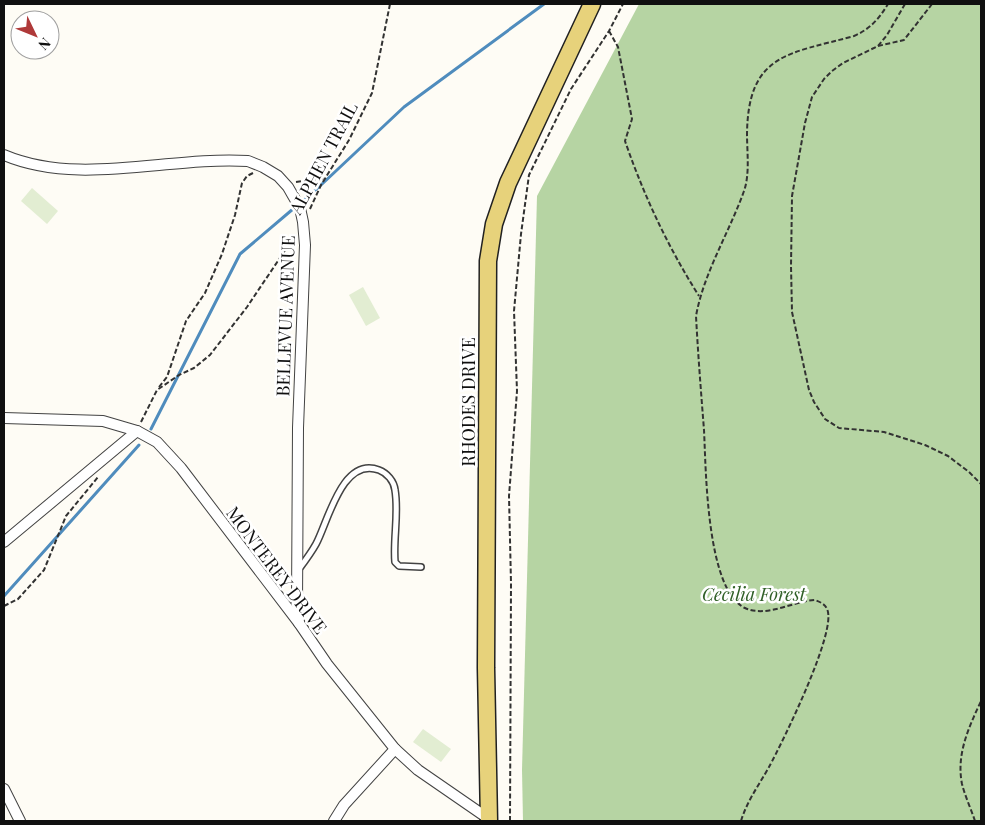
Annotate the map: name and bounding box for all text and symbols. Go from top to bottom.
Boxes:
north arrow [10,10,60,60]
text: N [34,34,55,54]
street label: ALPHEN TRAIL [283,97,363,219]
street label: BELLEVUE AVENUE [270,235,300,397]
street label: RHODES DRIVE [456,337,480,467]
street label: MONTEREY DRIVE [221,501,333,639]
park label: Cecilia Forest [702,582,807,606]

